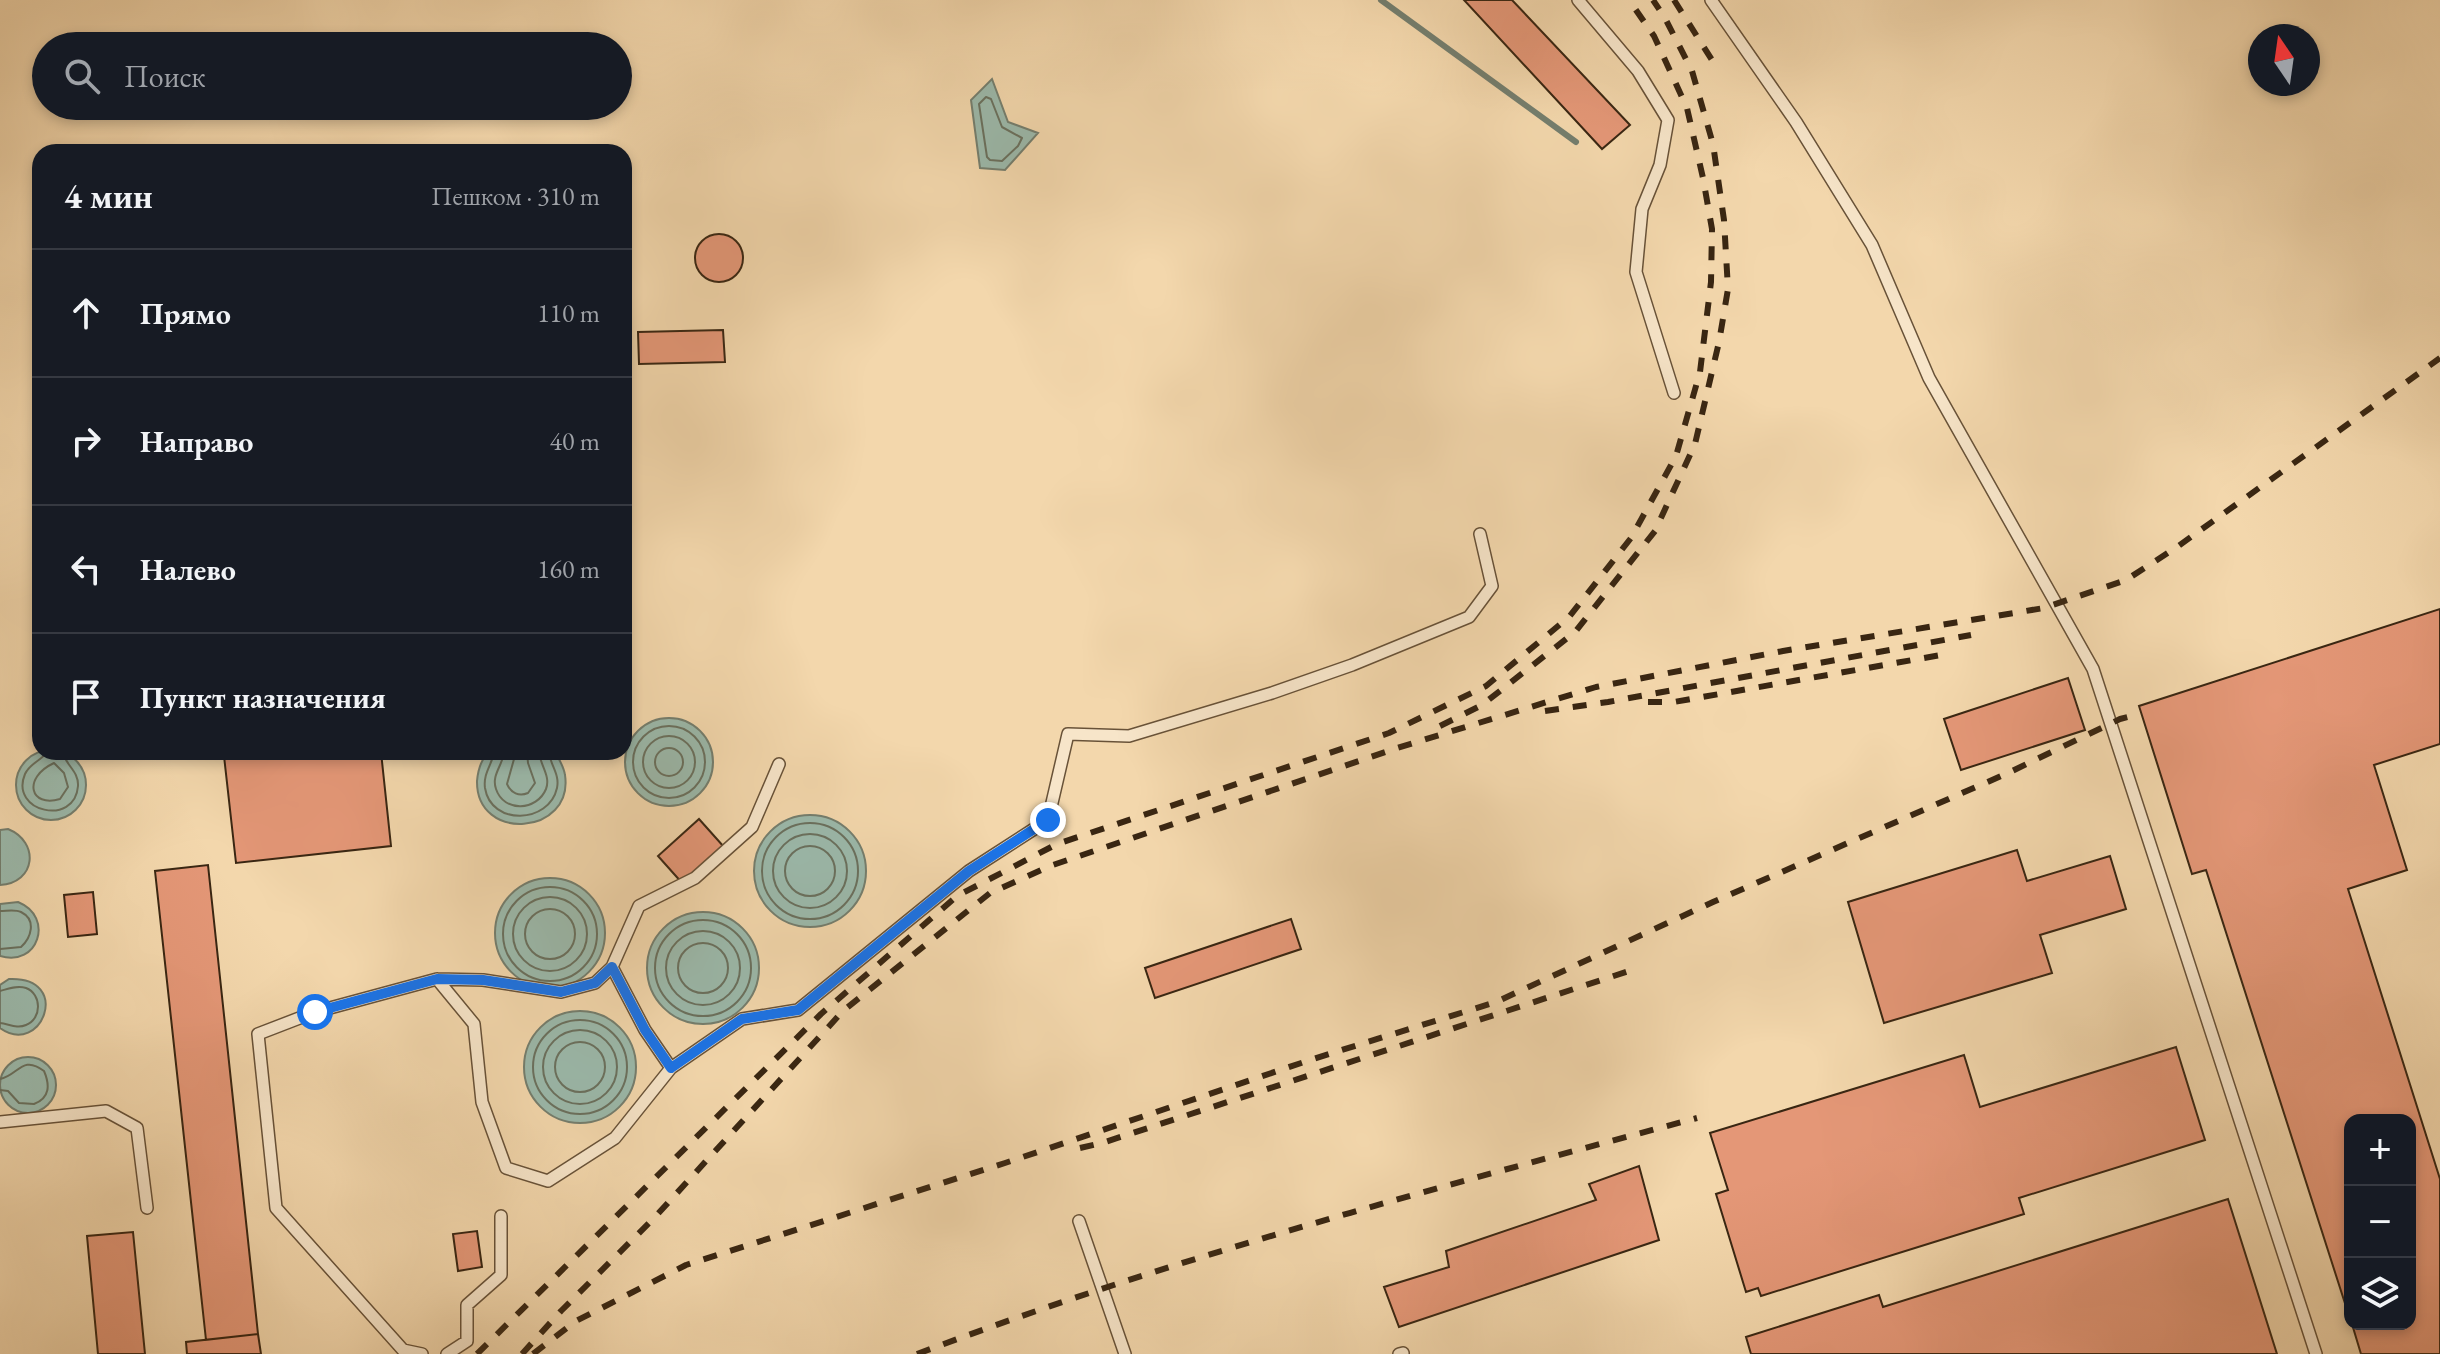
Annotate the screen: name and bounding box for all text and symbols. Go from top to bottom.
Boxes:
north arrow [2248,24,2320,96]
search box [32,32,632,120]
icon: search [60,54,104,98]
text: Поиск [124,57,206,96]
text: 4 мин [64,174,153,218]
text: Пешком · 310 m [431,179,600,213]
icon: ahead [64,291,108,335]
text: Прямо [140,294,231,333]
text: 110 m [537,296,600,330]
icon: right [64,419,108,463]
text: Направо [140,422,253,461]
text: 40 m [550,424,600,458]
icon: left [64,547,108,591]
text: Налево [140,550,236,589]
text: 160 m [537,552,600,586]
icon: arrive [64,675,108,719]
text: Пункт назначения [140,678,386,717]
route end [1030,802,1066,838]
route start [297,994,333,1030]
map controls [2344,1114,2416,1330]
button: + [2344,1114,2416,1186]
button: − [2344,1186,2416,1258]
button: layers [2344,1258,2416,1330]

